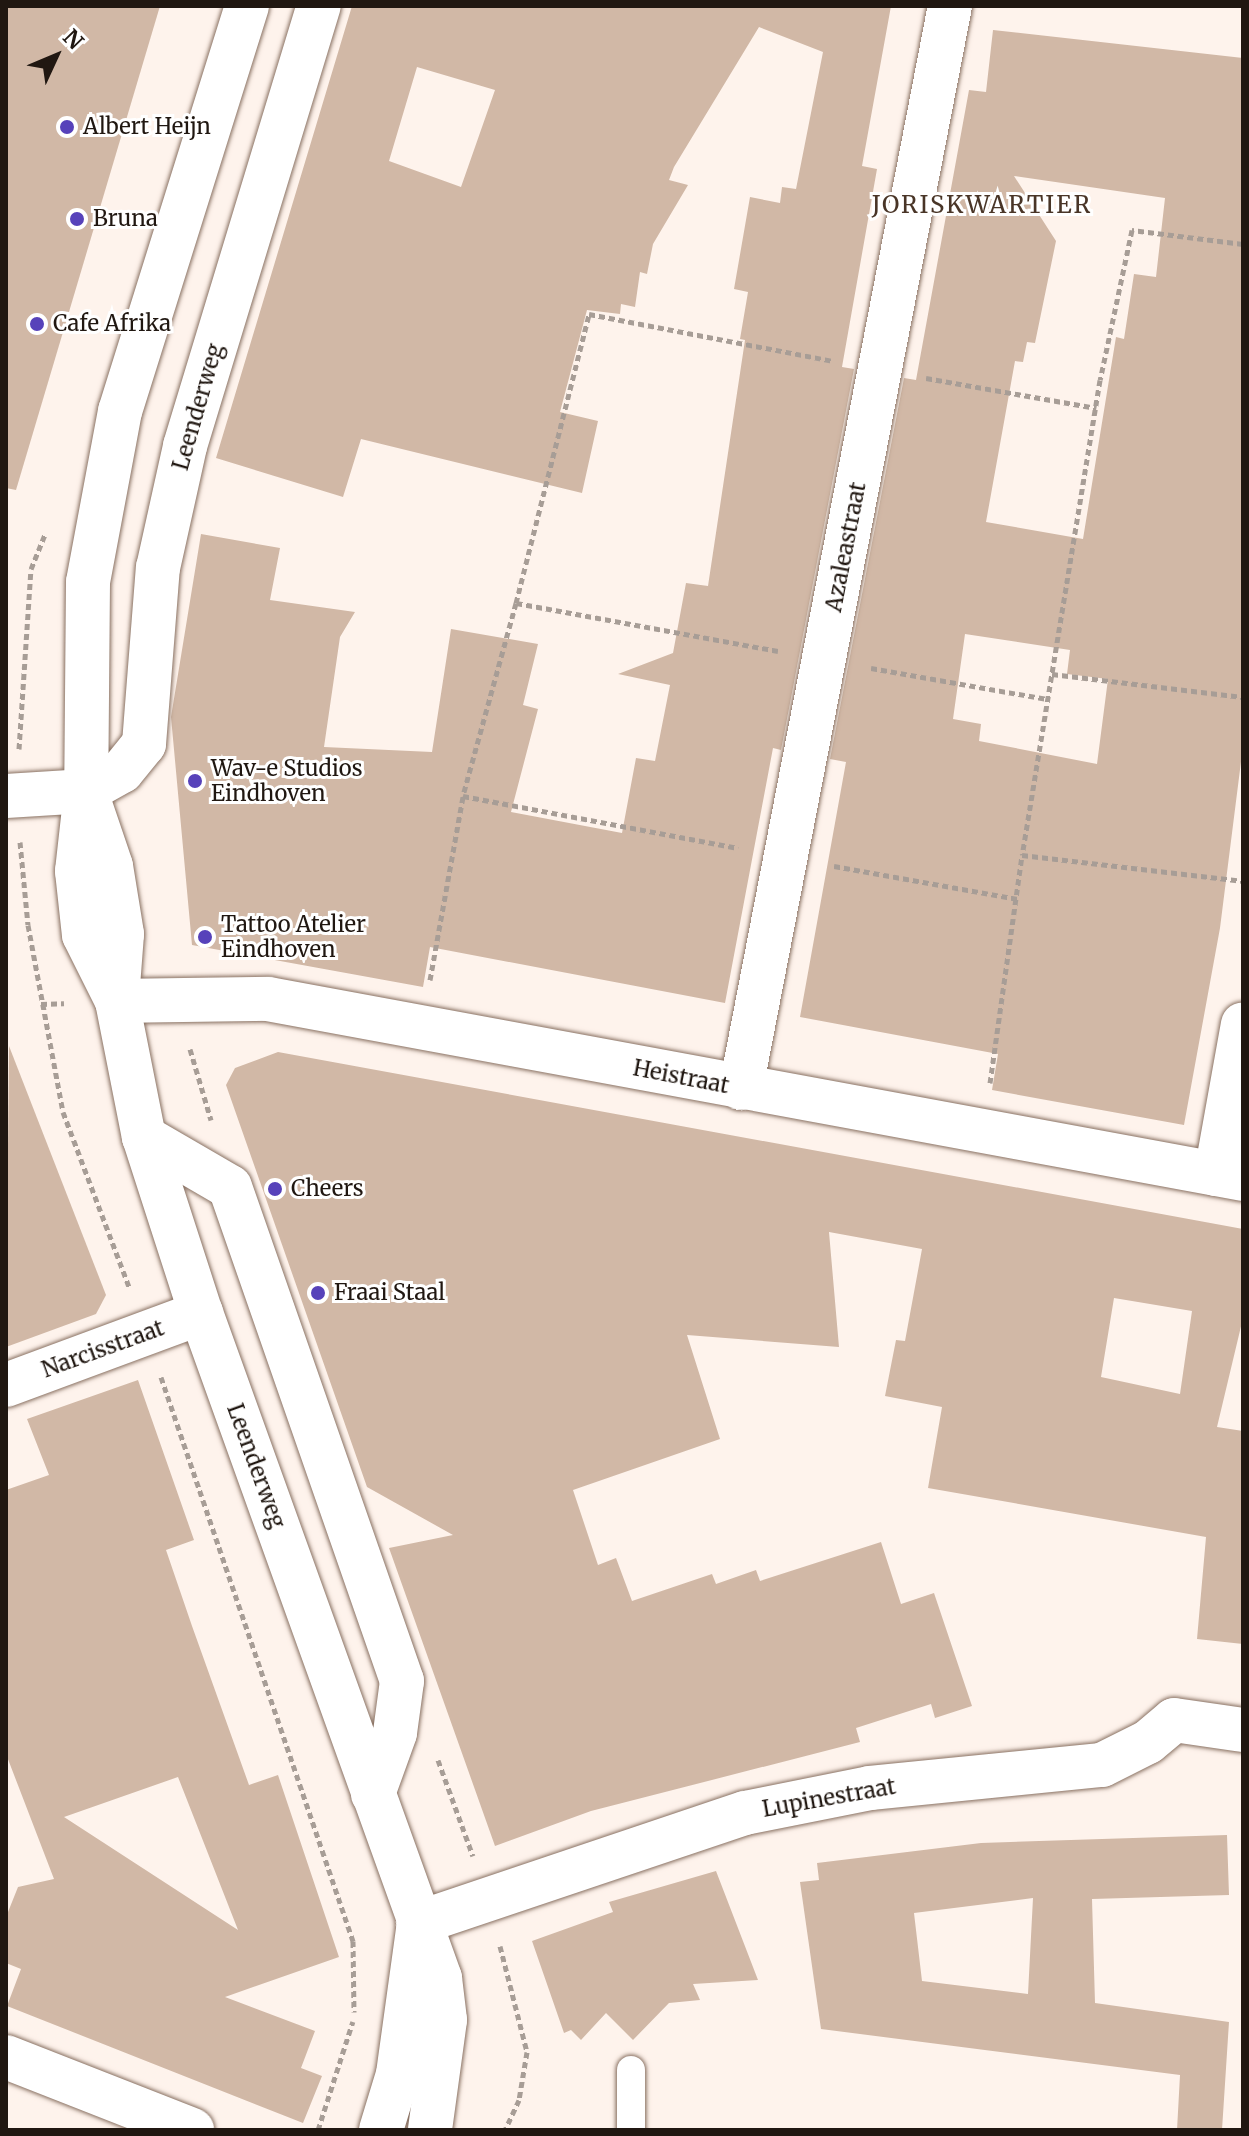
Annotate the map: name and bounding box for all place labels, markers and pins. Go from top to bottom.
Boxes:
place label: Albert Heijn [83,114,211,140]
marker: Albert Heijn [58,118,76,136]
place label: Bruna [93,206,158,232]
marker: Bruna [68,210,86,228]
place label: Cafe Afrika [53,311,171,337]
marker: Cafe Afrika [28,315,46,333]
place label: Wav-e Studios Eindhoven [211,755,362,806]
marker: Wav-e Studios Eindhoven [186,772,204,790]
place label: Tattoo Atelier Eindhoven [221,911,366,962]
marker: Tattoo Atelier Eindhoven [196,928,214,946]
place label: Cheers [291,1176,364,1202]
marker: Cheers [266,1180,284,1198]
place label: Fraai Staal [334,1280,445,1306]
marker: Fraai Staal [309,1284,327,1302]

